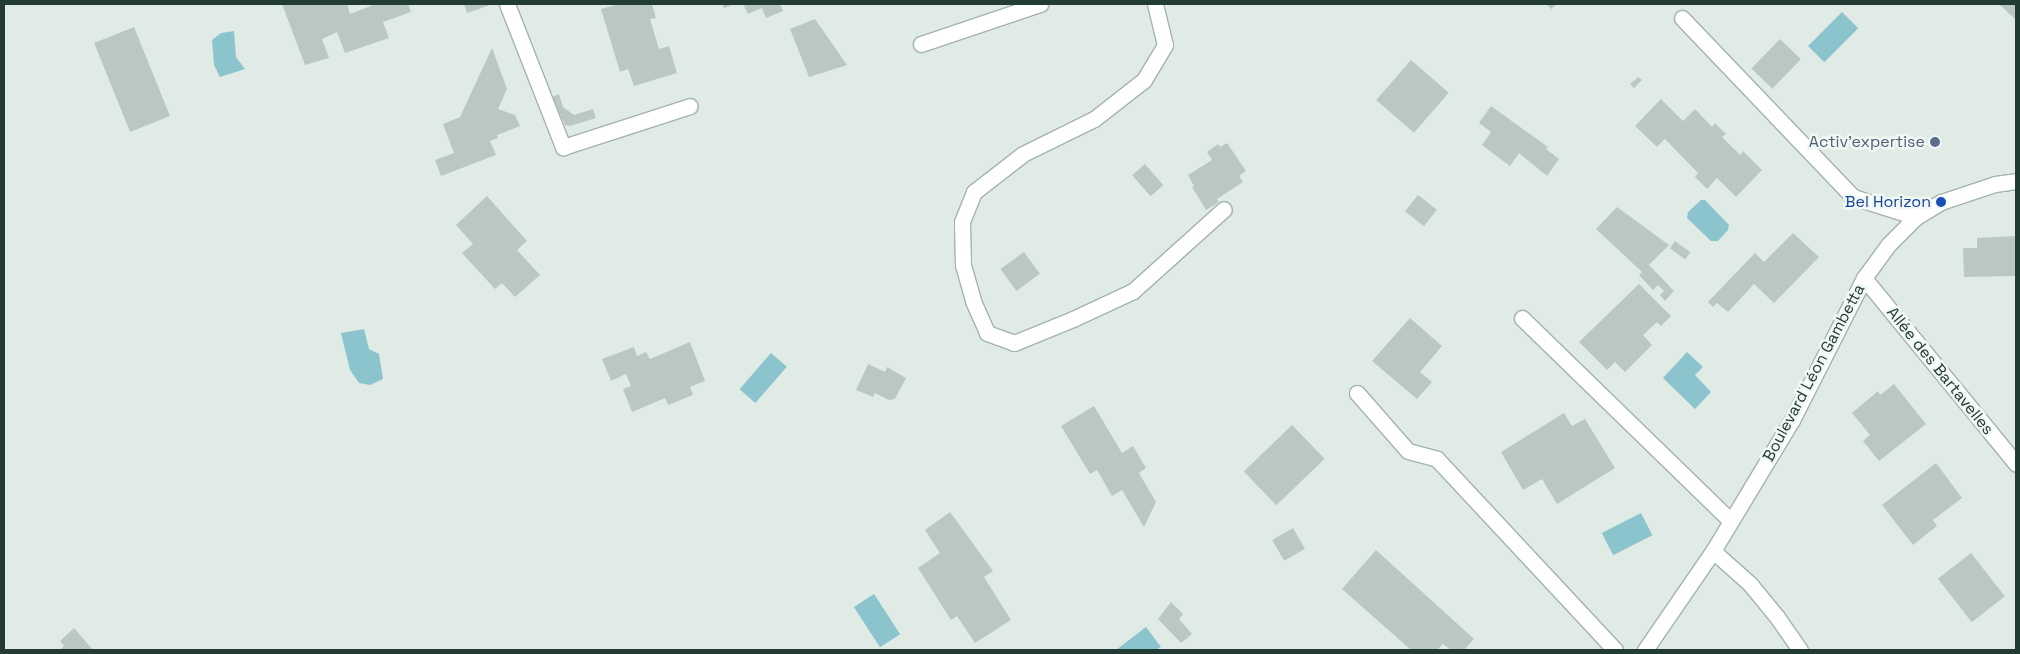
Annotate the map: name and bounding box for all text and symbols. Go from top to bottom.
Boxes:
place label: Activ'expertise [1809,132,1925,152]
marker: Activ'expertise [1929,136,1941,148]
place label: Bel Horizon [1845,192,1931,212]
marker: Bel Horizon [1935,196,1947,208]
street label: Boulevard Léon Gambetta [1759,281,1869,465]
street label: Allée des Bartavelles [1883,303,1997,439]

